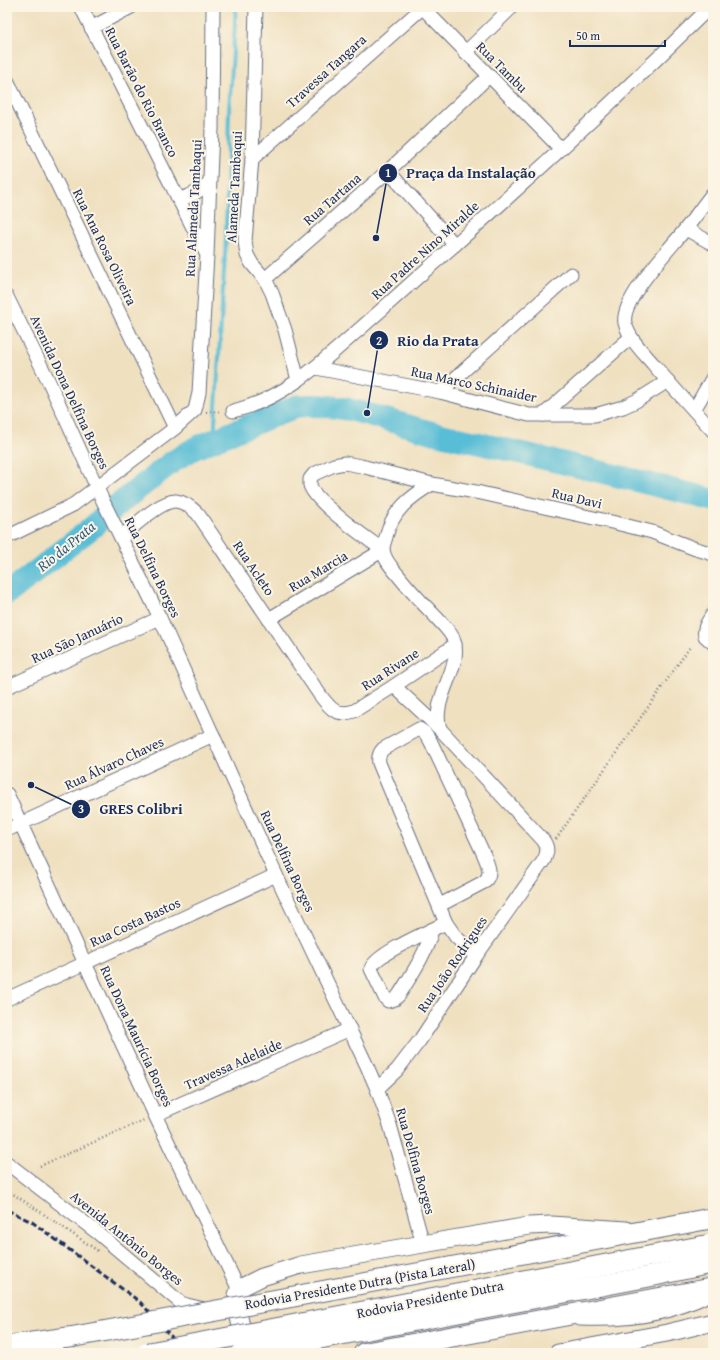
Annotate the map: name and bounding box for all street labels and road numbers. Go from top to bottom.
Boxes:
street label: Rua Barão do Rio Branco [100,23,184,161]
street label: Travessa Tangara [282,29,371,112]
street label: Rua Tambu [472,37,533,98]
street label: Alameda Tambaqui [221,130,247,244]
street label: Rua Alameda Tambaqui [179,139,207,277]
street label: Rua Tartana [299,168,366,230]
street label: Rua Ana Rosa Oliveira [68,185,142,309]
street label: Rua Padre Nino Miralde [367,196,484,304]
street label: Avenida Dona Delfina Borges [25,312,115,472]
street label: Rua Marco Schinaider [409,361,539,407]
street label: Rua Davi [550,483,604,514]
street label: Rua Delfina Borges [120,513,186,621]
street label: Rua Acleto [228,537,280,599]
street label: Rua Marcia [285,545,352,597]
street label: Rua Sāo Januário [28,608,126,668]
street label: Rua Rivane [357,643,423,695]
street label: Rua Álvaro Chaves [61,731,167,795]
street label: Rua Delfina Borges [256,807,320,915]
street label: Rua Costa Bastos [86,892,184,952]
street label: Rua João Rodrigues [412,912,492,1016]
street label: Rua Dona Maurícia Borges [95,962,179,1110]
street label: Travessa Adelaide [181,1033,285,1094]
street label: Rua Delfina Borges [391,1105,441,1217]
street label: Avenida Antônio Borges [66,1186,188,1290]
street label: Rodovia Presidente Dutra (Pista Lateral) [243,1255,477,1313]
street label: Rodovia Presidente Dutra [355,1277,505,1321]

